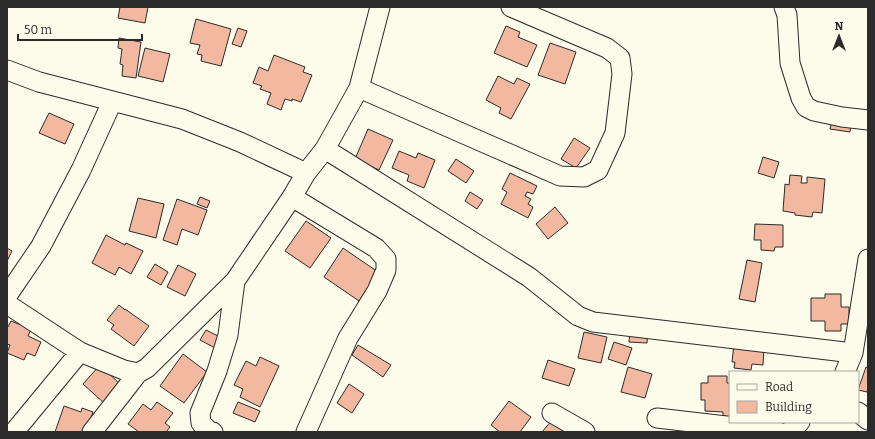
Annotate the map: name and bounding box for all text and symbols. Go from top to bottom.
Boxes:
scale bar [18,16,142,42]
north arrow [819,16,859,56]
text: N [835,20,844,33]
text: 50 m [24,23,53,37]
legend [729,371,859,423]
text: Road [765,380,793,394]
text: Building [765,400,812,414]

